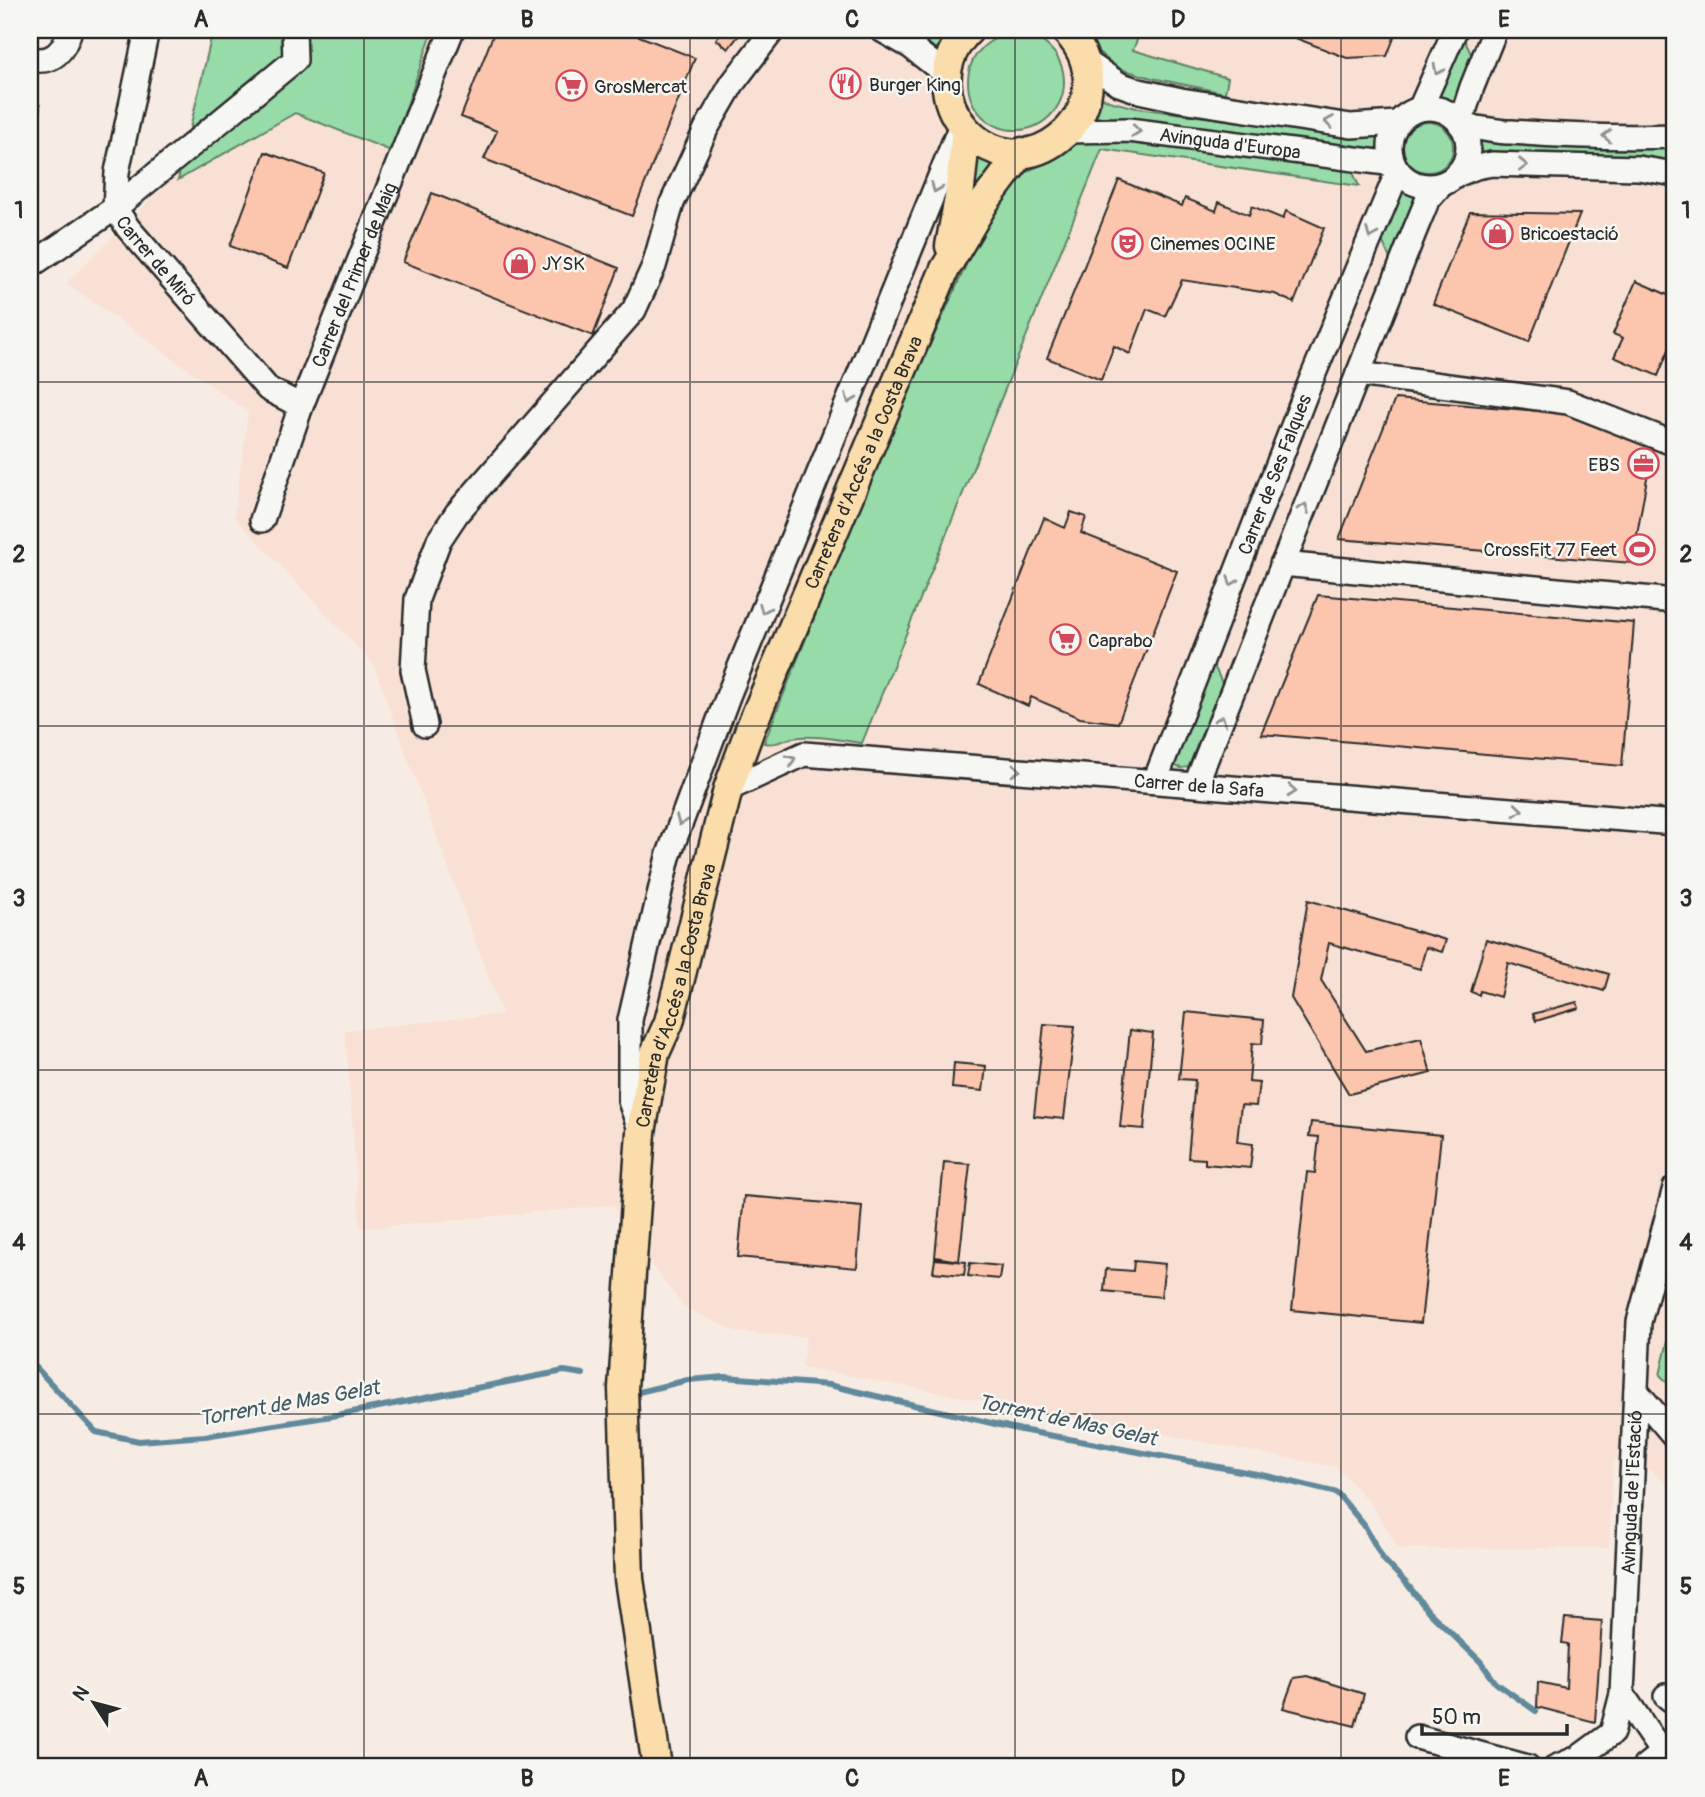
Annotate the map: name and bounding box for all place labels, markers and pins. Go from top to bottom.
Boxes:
restaurant icon: Burger King [829,67,863,101]
supermarket icon: GrosMercat [554,69,588,103]
place label: Burger King [869,73,961,97]
place label: GrosMercat [594,75,687,99]
shop icon: Bricoestació [1480,216,1514,250]
place label: Bricoestació [1520,222,1619,246]
theatre icon: Cinemes OCINE [1110,226,1144,260]
place label: Cinemes OCINE [1150,232,1276,256]
shop icon: JYSK [502,246,536,280]
place label: JYSK [542,252,585,276]
office icon: EBS [1626,447,1660,481]
place label: EBS [1588,453,1620,477]
sports icon: CrossFit 77 Feet [1623,532,1657,566]
place label: CrossFit 77 Feet [1484,538,1617,562]
supermarket icon: Caprabo [1048,623,1082,657]
place label: Caprabo [1088,629,1153,653]

